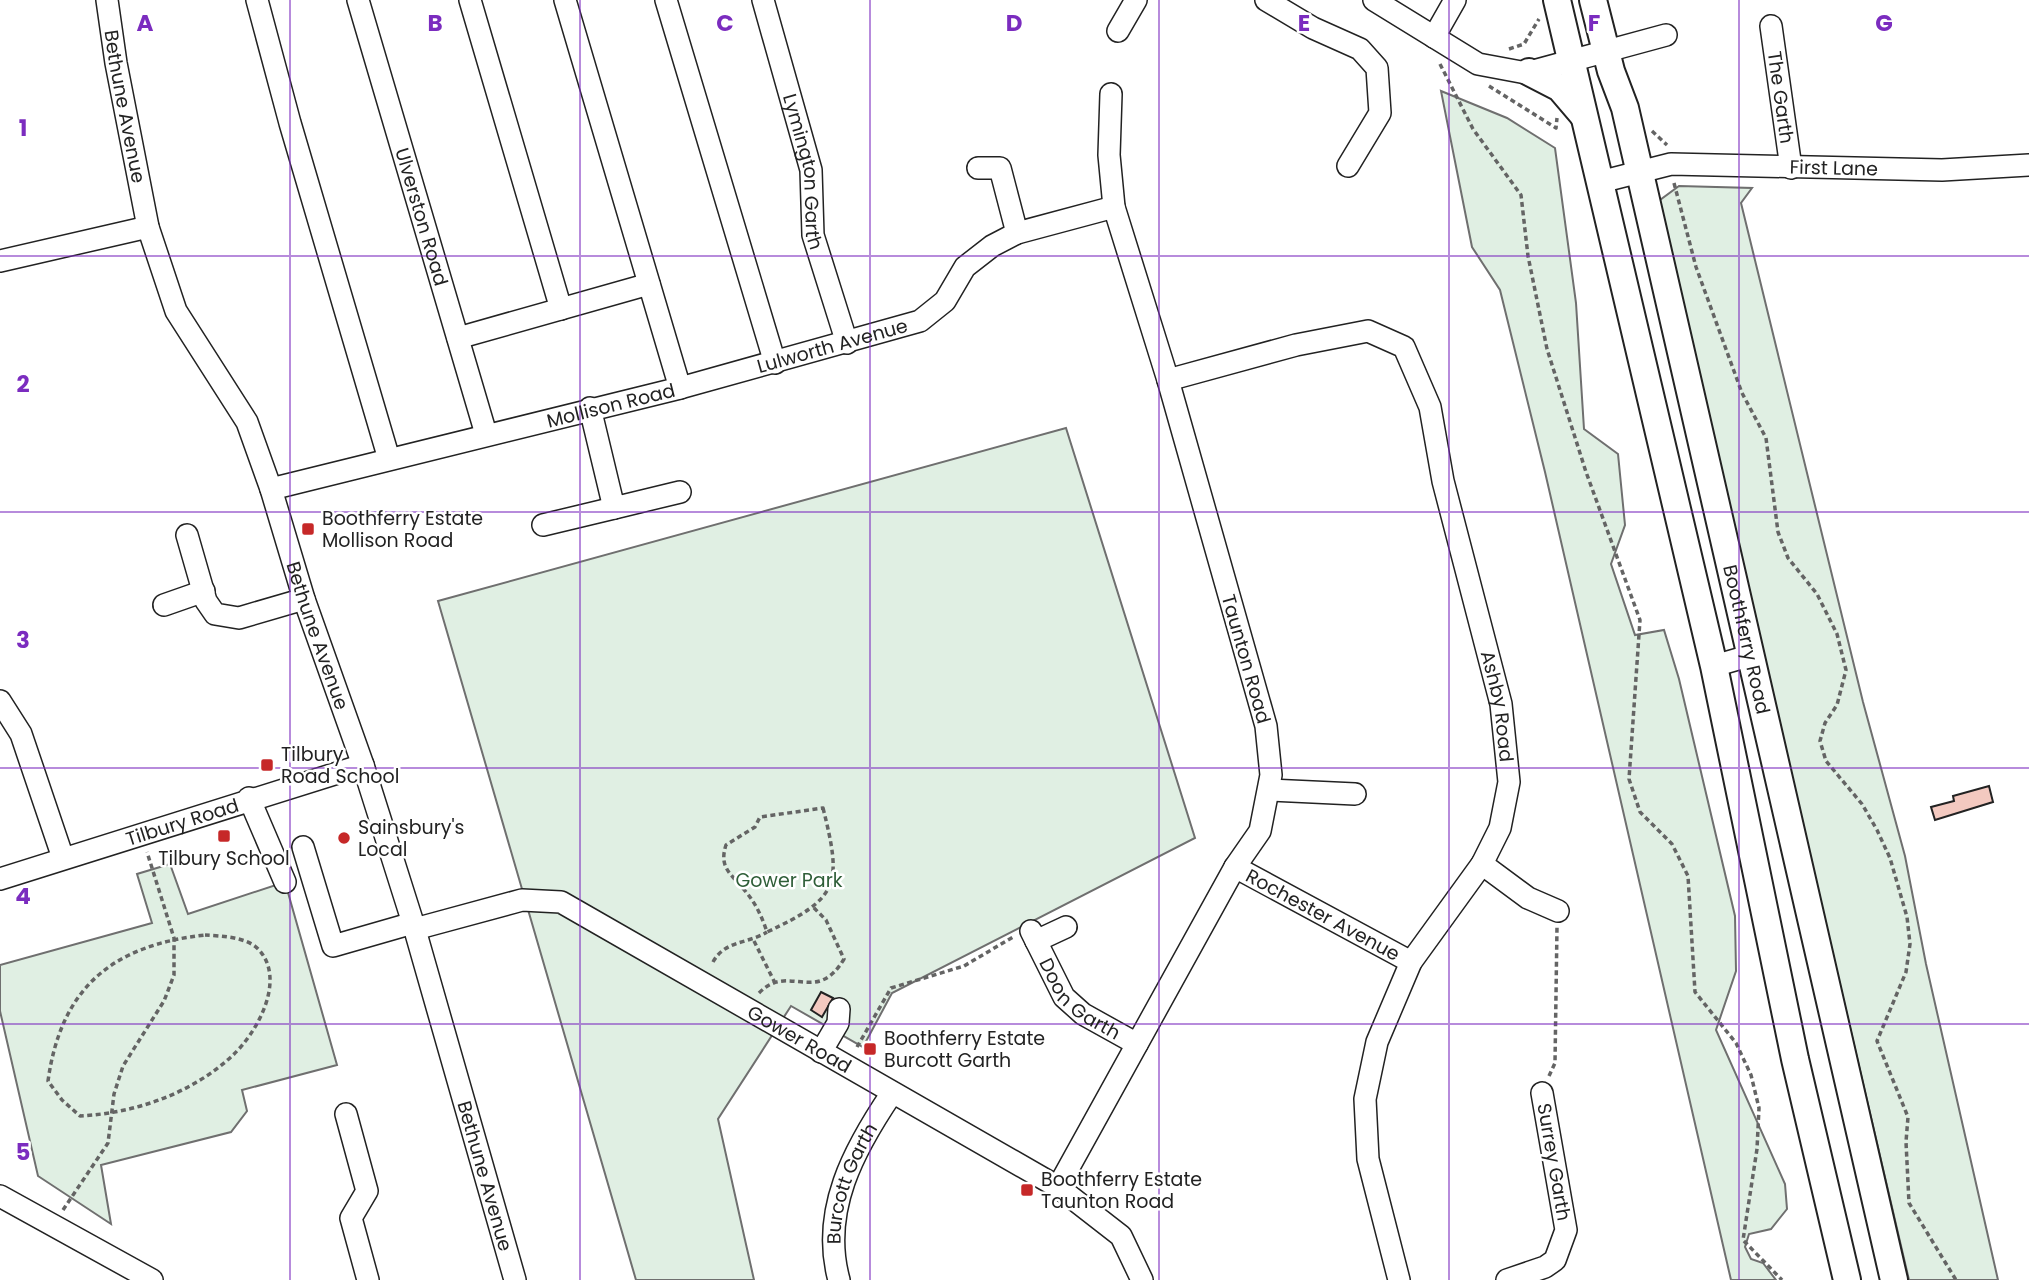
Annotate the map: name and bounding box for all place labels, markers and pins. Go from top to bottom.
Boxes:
place label: Boothferry Estate Mollison Road [322,505,483,554]
marker: Boothferry Estate Mollison Road [300,521,316,537]
place label: Tilbury Road School [281,741,399,790]
marker: Tilbury Road School [259,757,275,773]
place label: Sainsbury's Local [358,814,464,863]
marker: Tilbury School [216,828,232,844]
marker: Sainsbury's Local [336,830,352,846]
place label: Tilbury School [158,845,290,872]
place label: Boothferry Estate Burcott Garth [884,1025,1045,1074]
marker: Boothferry Estate Burcott Garth [862,1041,878,1057]
place label: Boothferry Estate Taunton Road [1041,1166,1202,1215]
marker: Boothferry Estate Taunton Road [1019,1182,1035,1198]

